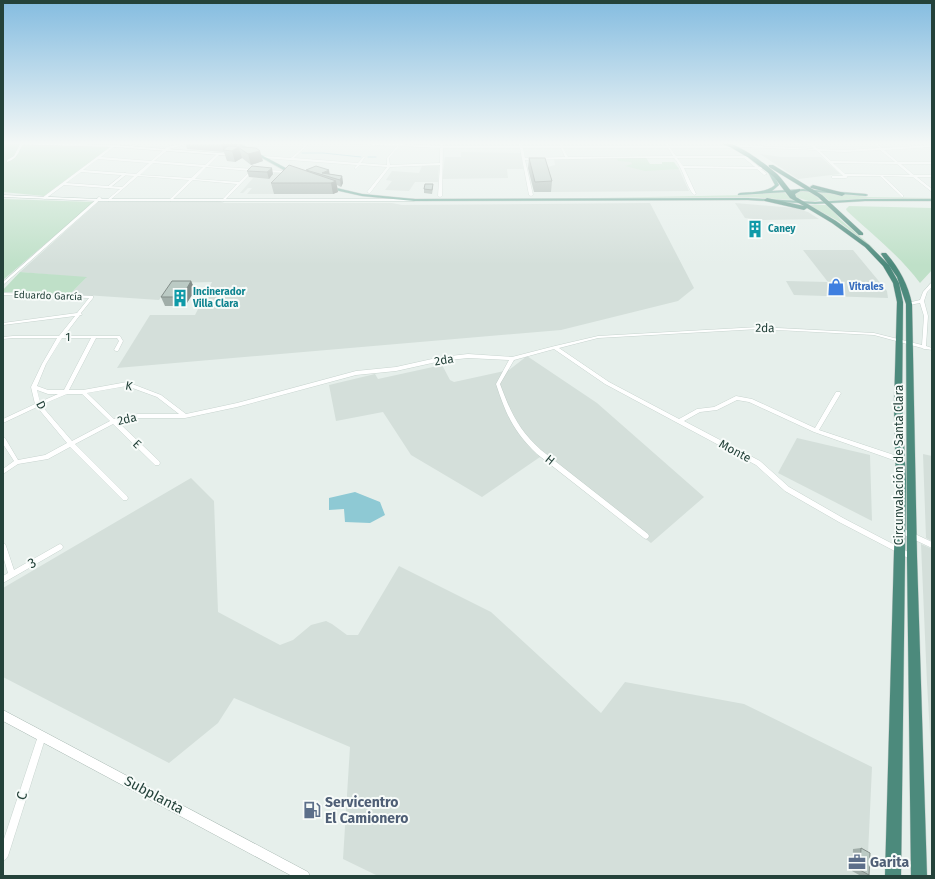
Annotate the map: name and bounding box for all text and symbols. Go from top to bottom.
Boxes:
building icon: Caney [745,219,765,239]
place label: Caney [768,223,796,235]
shop icon: Vitrales [826,277,846,297]
place label: Vitrales [848,281,884,293]
place label: Incinerador Villa Clara [192,286,247,310]
street label: Eduardo García [13,288,83,303]
building icon: Incinerador Villa Clara [170,288,190,308]
street label: 2da [755,321,775,335]
street label: 1 [65,330,71,344]
street label: 2da [433,352,455,368]
street label: K [124,378,135,394]
street label: Circunvalación de Santa Clara [892,385,906,545]
street label: D [33,398,49,412]
street label: 2da [116,410,138,428]
street label: E [130,437,144,451]
street label: Monte [717,437,753,465]
street label: H [542,452,558,468]
street label: 3 [25,554,39,572]
street label: Subplanta [121,772,187,818]
street label: C [13,789,31,802]
place label: Servicentro El Camionero [325,794,408,827]
fuel station icon: Servicentro El Camionero [302,800,322,820]
office icon: Garita [847,852,867,872]
place label: Garita [870,854,909,871]

